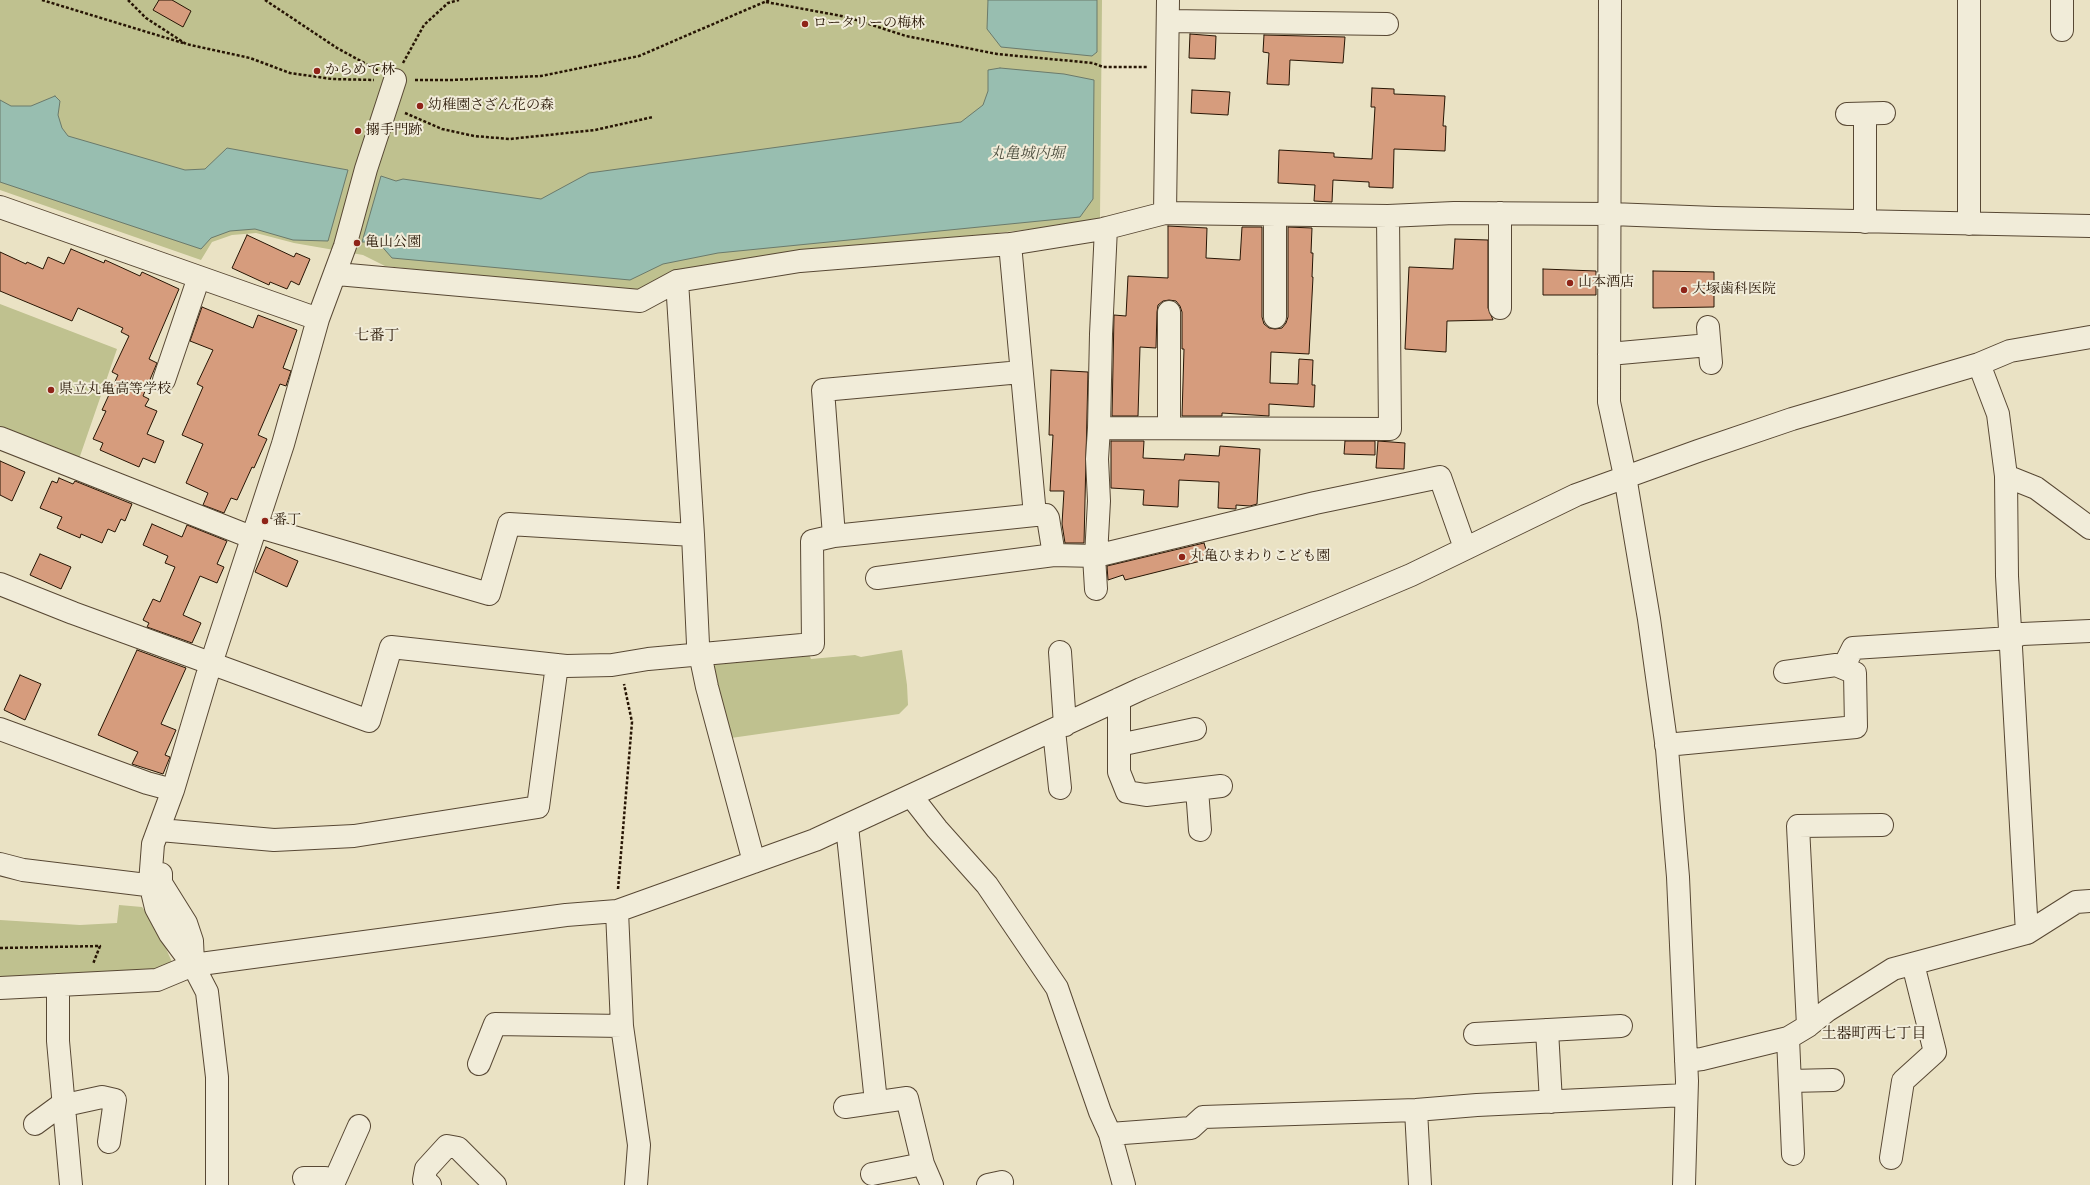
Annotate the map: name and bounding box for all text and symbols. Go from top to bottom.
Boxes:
place label: ロータリーの梅林 [813,16,925,32]
marker: ロータリーの梅林 [800,19,810,29]
place label: からめて林 [325,63,395,79]
marker: からめて林 [312,66,322,76]
place label: 幼稚園さざん花の森 [428,98,554,114]
marker: 幼稚園さざん花の森 [415,101,425,111]
place label: 搦手門跡 [366,123,422,139]
marker: 搦手門跡 [353,126,363,136]
water label: 丸亀城内堀 [990,146,1064,164]
place label: 亀山公園 [365,235,421,251]
marker: 亀山公園 [352,238,362,248]
place label: 山本酒店 [1578,275,1634,291]
marker: 山本酒店 [1565,278,1575,288]
place label: 大塚歯科医院 [1692,282,1776,298]
marker: 大塚歯科医院 [1679,285,1689,295]
district label: 七番丁 [355,328,399,346]
place label: 県立丸亀高等学校 [59,382,171,398]
marker: 県立丸亀高等学校 [46,385,56,395]
place label: 番丁 [273,513,301,529]
marker: 番丁 [260,516,270,526]
place label: 丸亀ひまわりこども園 [1190,549,1330,565]
marker: 丸亀ひまわりこども園 [1177,552,1187,562]
district label: 土器町西七丁目 [1822,1026,1926,1044]

